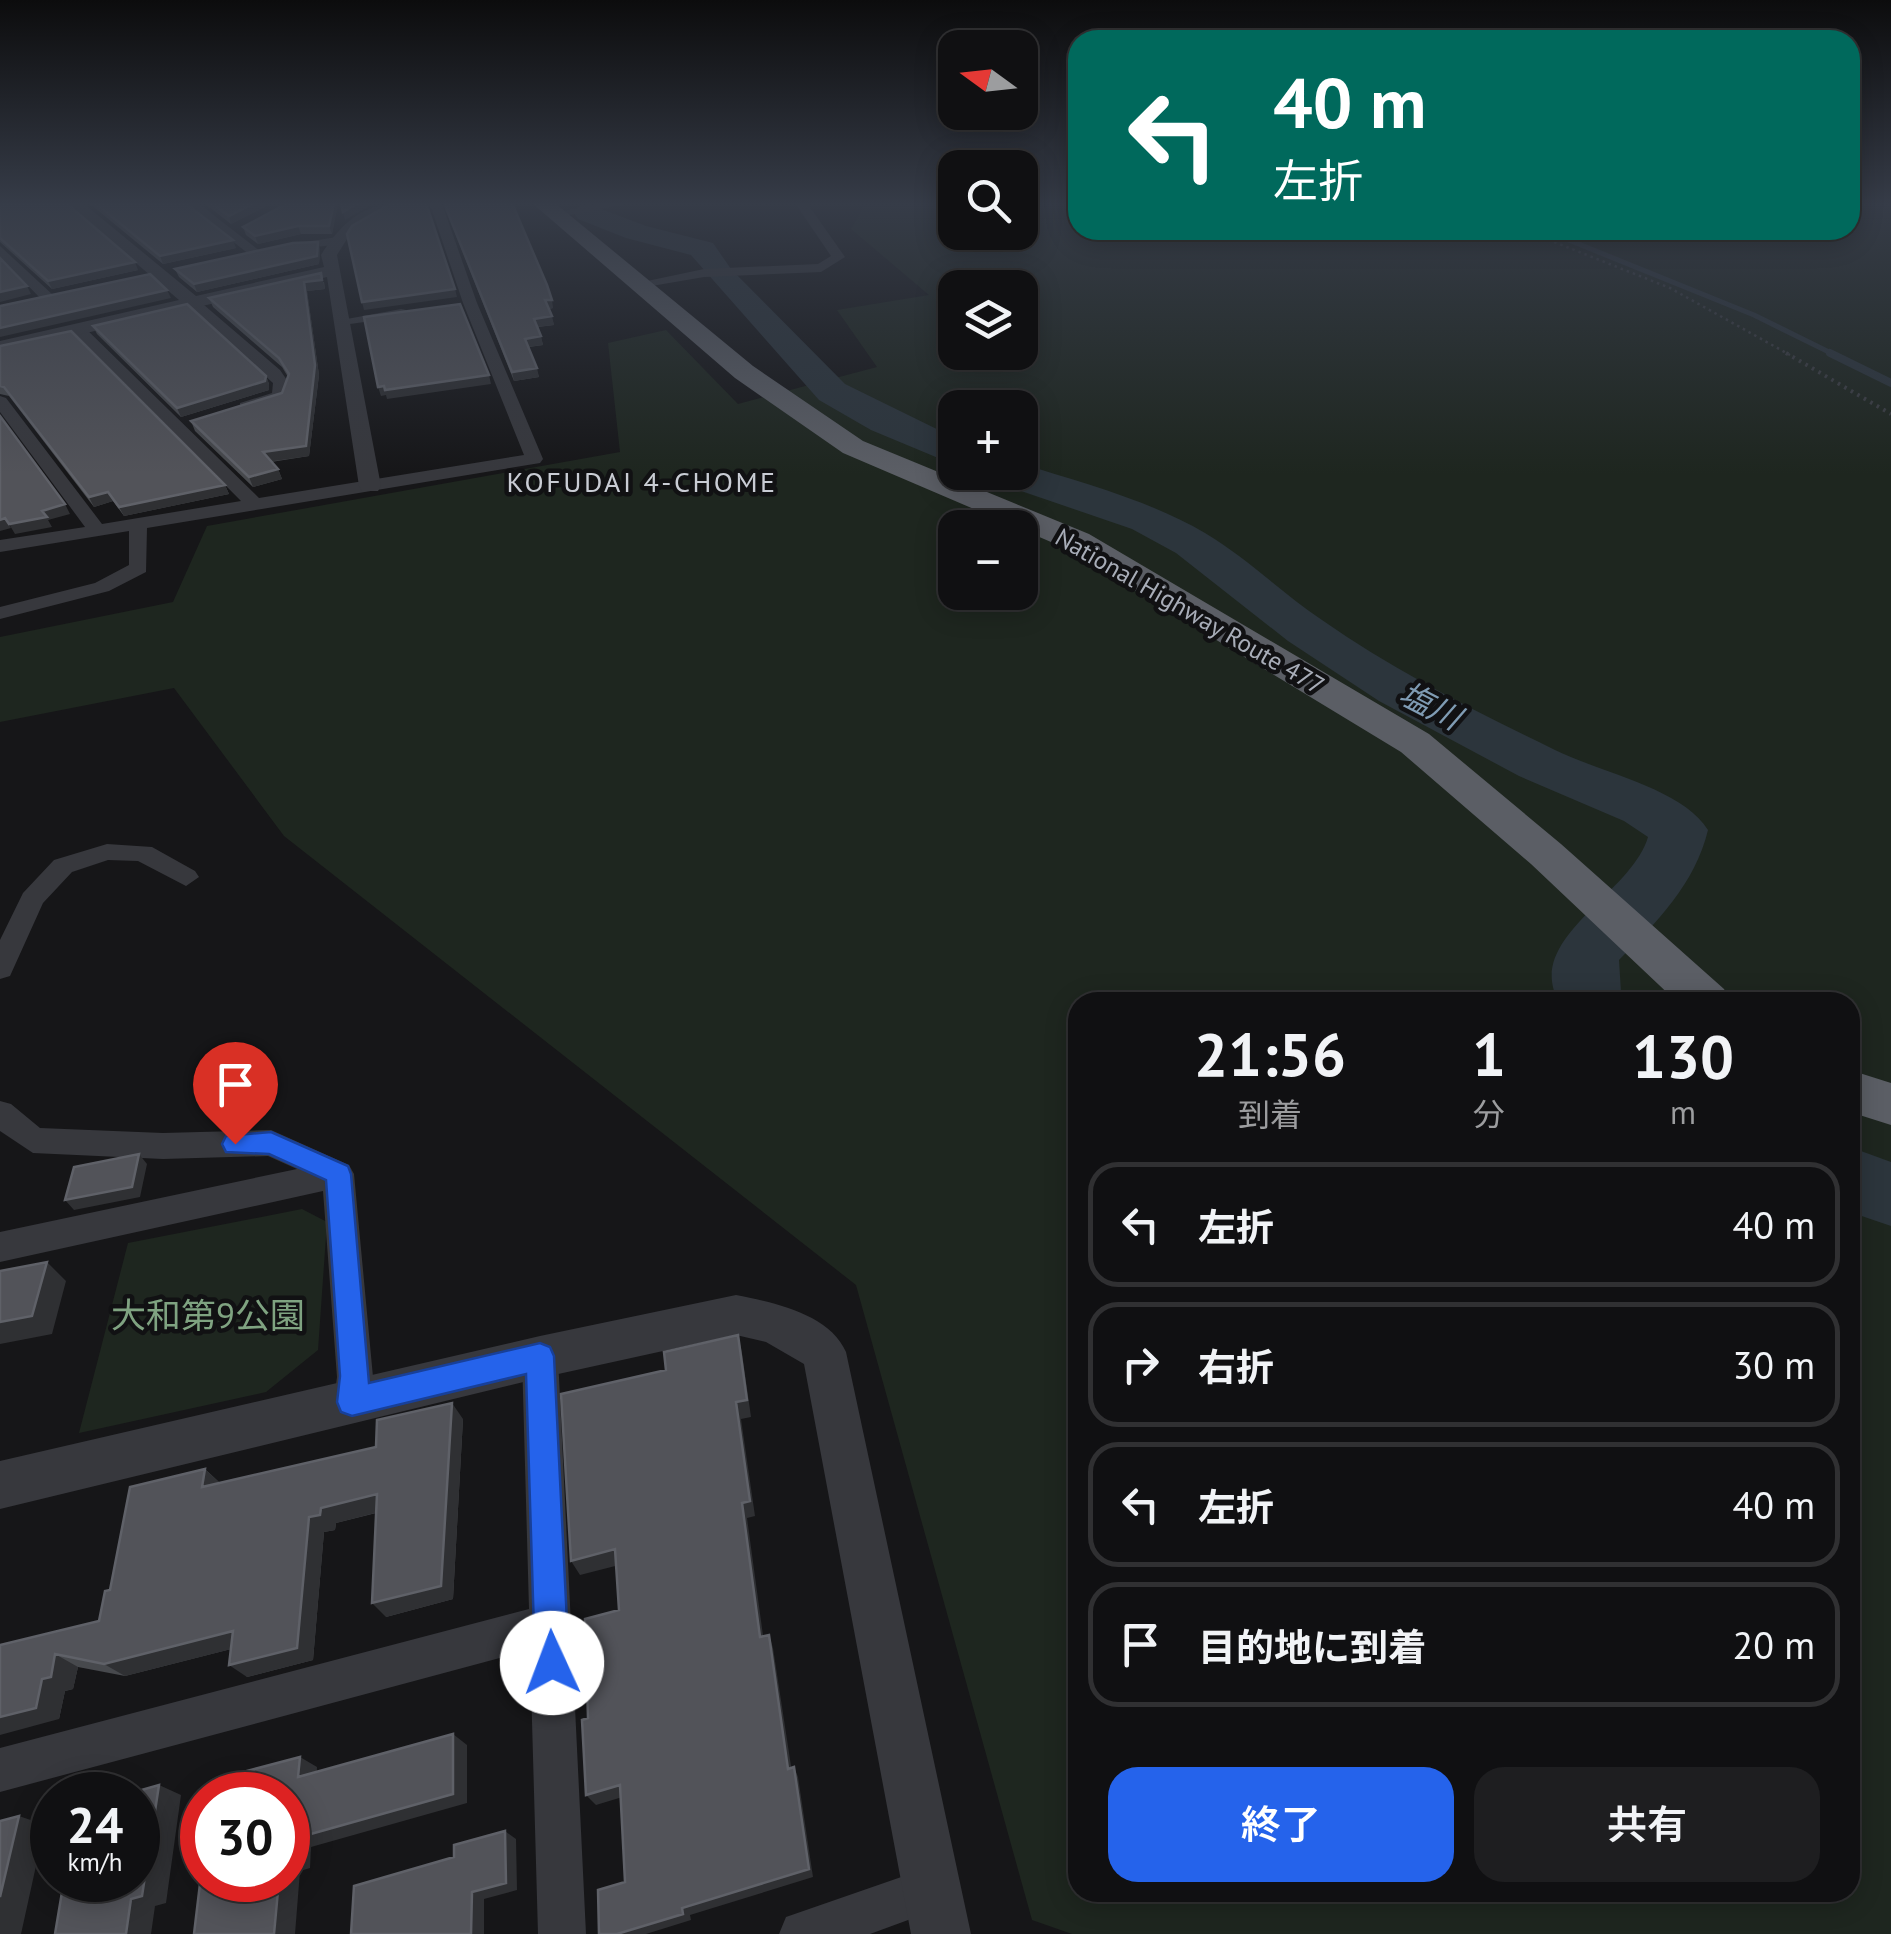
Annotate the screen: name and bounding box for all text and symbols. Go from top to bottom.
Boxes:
north arrow [938,30,1038,130]
map controls [938,30,1038,610]
text: 40 m [1273,57,1426,147]
icon: left [1108,70,1238,200]
button: search [938,150,1038,250]
text: 左折 [1273,151,1363,209]
button: layers [938,270,1038,370]
button: + [938,390,1038,490]
district label: KOFUDAI 4-CHOME [506,463,778,500]
button: − [938,510,1038,610]
street label: National Highway Route 477 [1050,521,1330,701]
water label: 塩川 [1392,672,1471,740]
text: 21:56 [1194,1015,1346,1093]
text: 1 [1472,1015,1506,1093]
text: 130 [1632,1017,1734,1095]
pin [193,1042,278,1145]
icon: arrive [208,1057,263,1112]
text: m [1670,1091,1696,1133]
text: 到着 [1238,1093,1302,1135]
text: 分 [1473,1093,1505,1135]
icon: left [1113,1197,1168,1252]
text: 40 m [1733,1200,1815,1249]
text: 左折 [1198,1202,1274,1251]
park label: 大和第9公園 [111,1292,305,1338]
icon: right [1113,1337,1168,1392]
text: 30 m [1733,1340,1815,1389]
text: 右折 [1198,1342,1274,1391]
icon: left [1113,1477,1168,1532]
text: 40 m [1733,1480,1815,1529]
text: 左折 [1198,1482,1274,1531]
position arrow [500,1611,604,1715]
icon: arrive [1113,1617,1168,1672]
text: 20 m [1733,1620,1815,1669]
text: 目的地に到着 [1198,1622,1426,1671]
button: 終了 [1108,1767,1454,1882]
button: 共有 [1474,1767,1820,1882]
speed limit sign: 30 [180,1772,310,1902]
text: 24 [67,1792,123,1857]
text: km/h [68,1846,122,1878]

